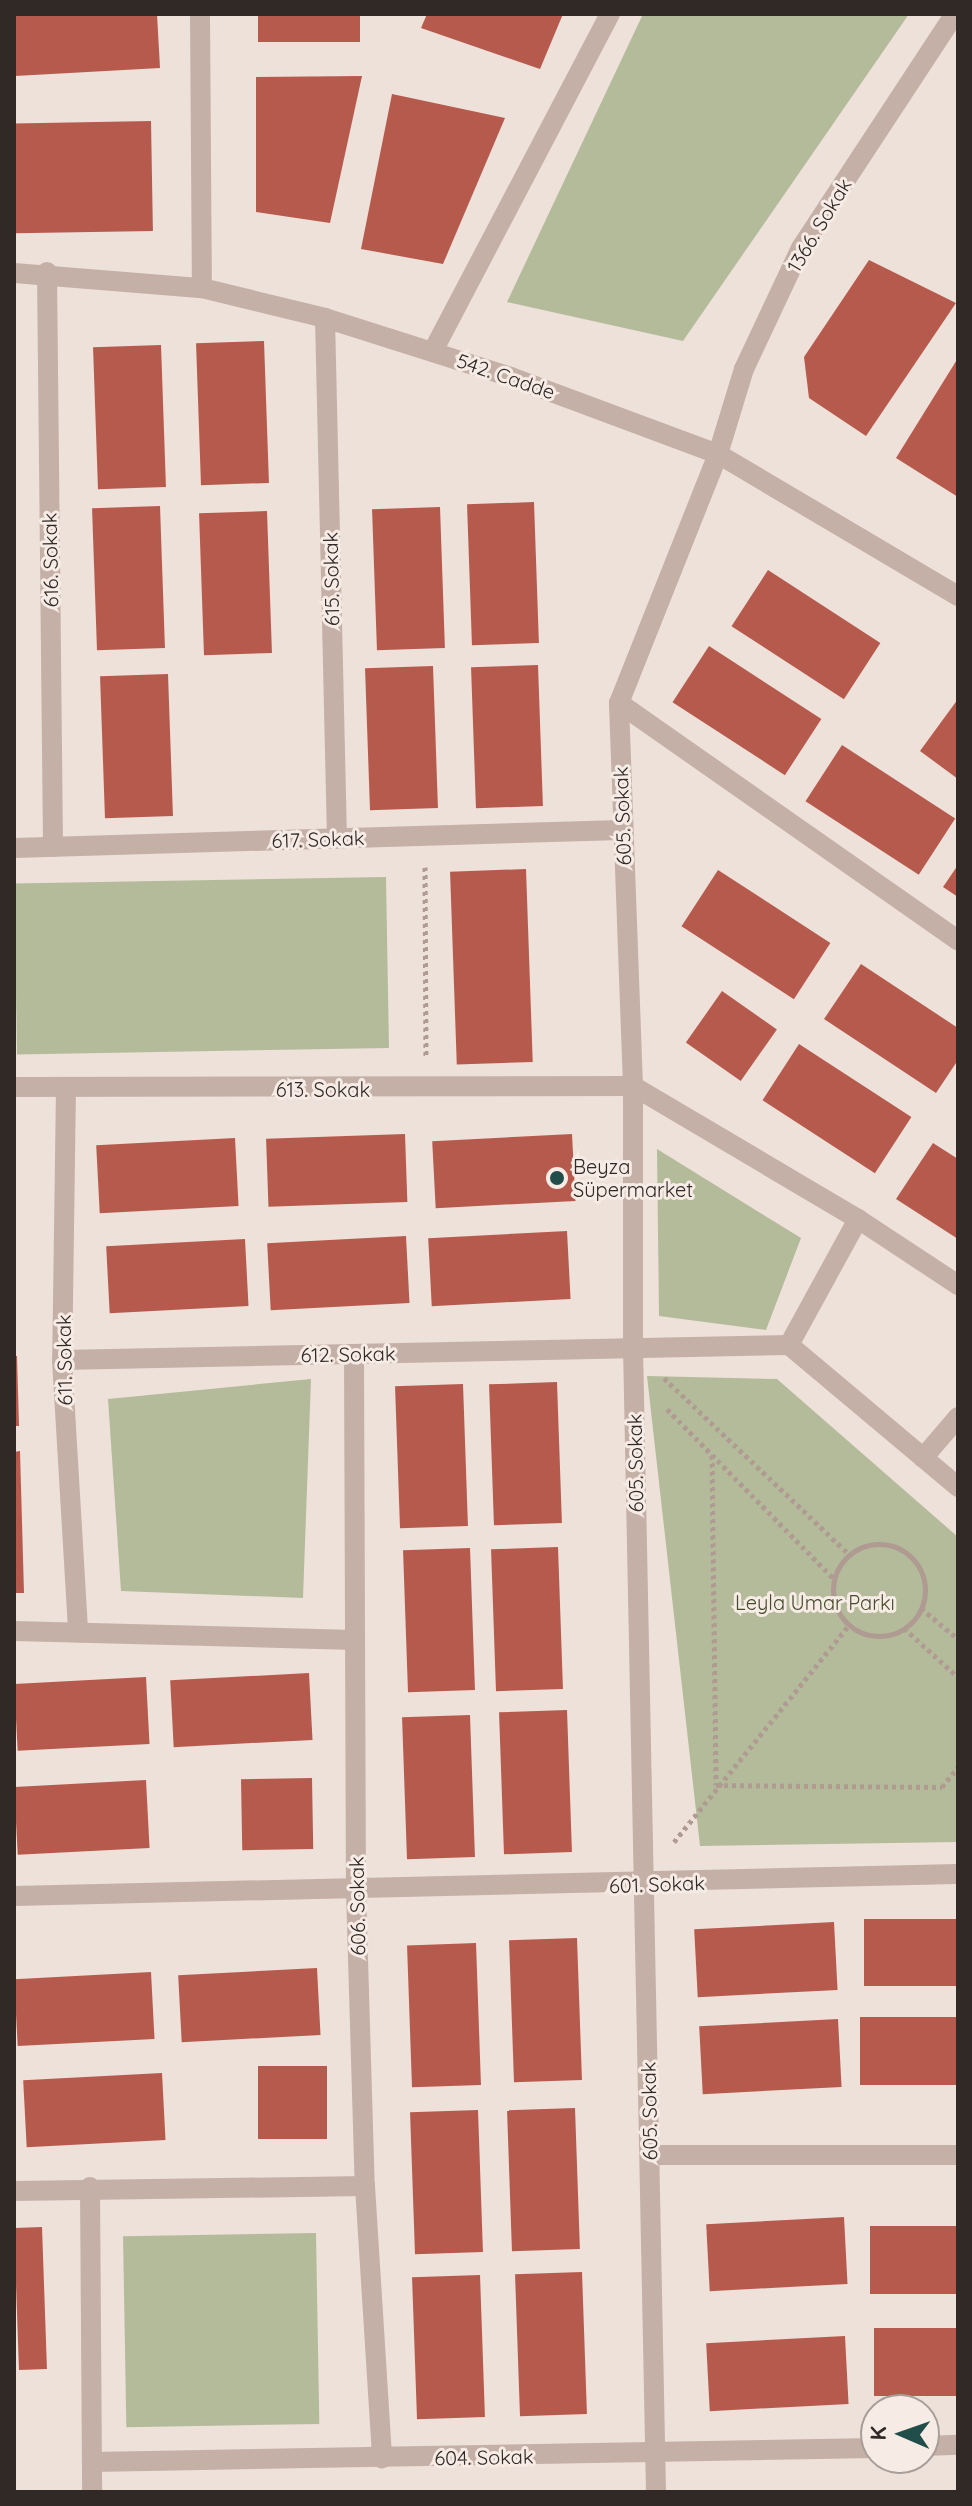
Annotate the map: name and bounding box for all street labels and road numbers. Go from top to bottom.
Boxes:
street label: 1366. Sokak [782,174,856,276]
street label: 542. Cadde [454,348,558,404]
street label: 616. Sokak [37,512,63,608]
street label: 615. Sokak [318,532,344,626]
street label: 605. Sokak [608,766,636,866]
street label: 617. Sokak [271,825,365,853]
street label: 613. Sokak [276,1077,370,1101]
street label: 611. Sokak [51,1314,77,1406]
street label: 612. Sokak [300,1341,396,1367]
street label: 605. Sokak [622,1413,648,1513]
street label: 606. Sokak [344,1856,370,1956]
street label: 601. Sokak [609,1870,705,1898]
street label: 605. Sokak [636,2061,662,2161]
street label: 604. Sokak [434,2444,534,2470]

